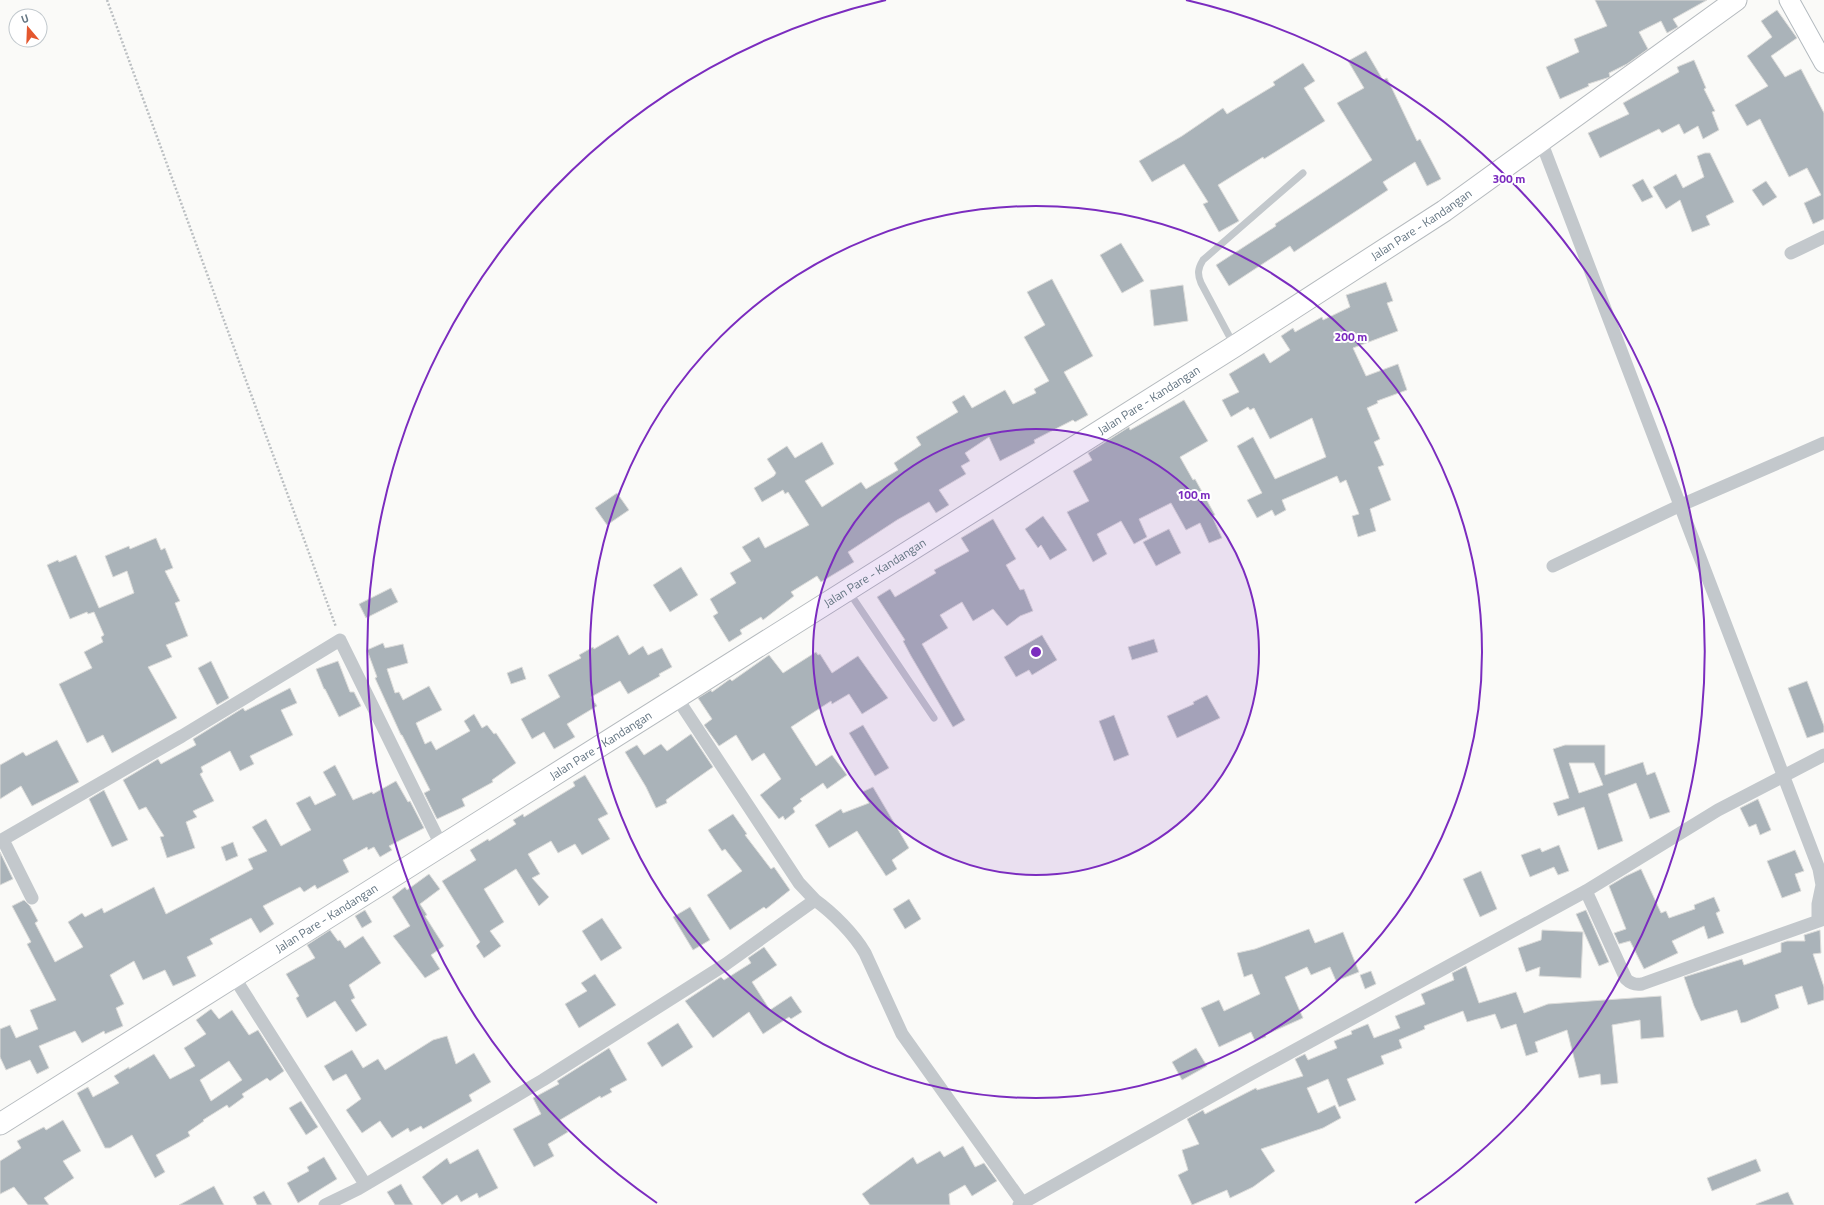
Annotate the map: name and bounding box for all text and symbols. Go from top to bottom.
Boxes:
north arrow [8,8,48,48]
text: U [19,10,31,27]
text: 300 m [1493,169,1525,188]
street label: Jalan Pare - Kandangan [1367,184,1476,265]
text: 200 m [1335,327,1367,346]
street label: Jalan Pare - Kandangan [1094,360,1204,439]
text: 100 m [1178,485,1210,504]
street label: Jalan Pare - Kandangan [820,533,930,612]
centre of rings [1029,645,1043,659]
street label: Jalan Pare - Kandangan [546,706,655,785]
street label: Jalan Pare - Kandangan [271,878,381,957]

